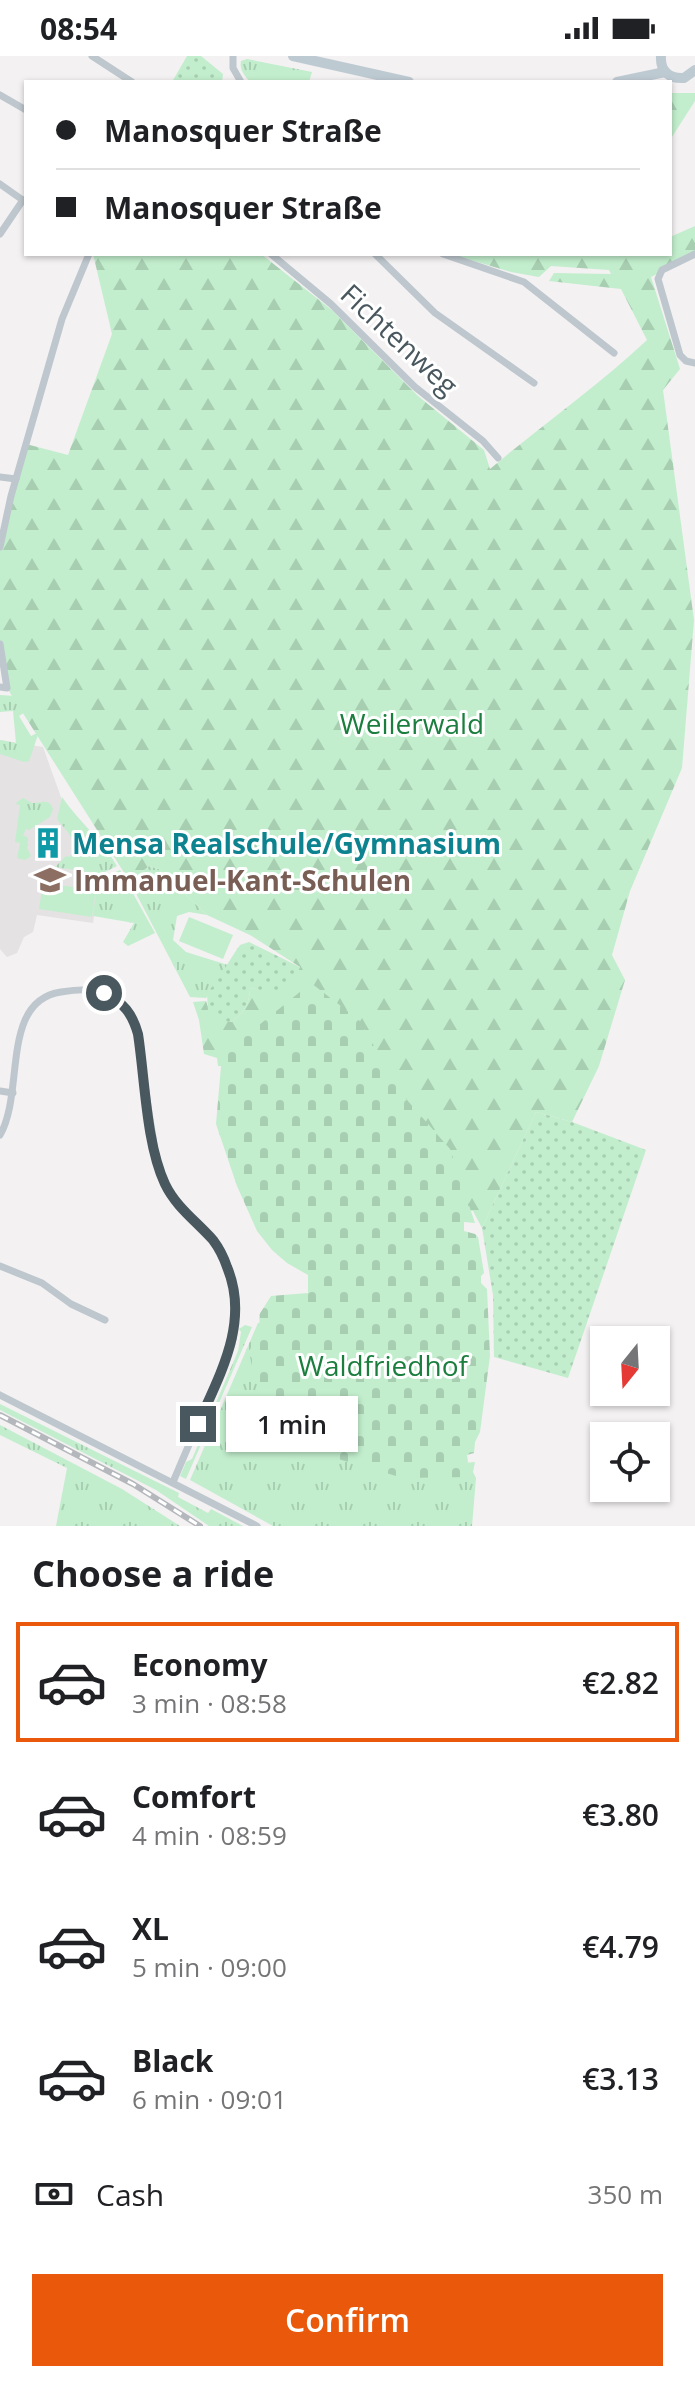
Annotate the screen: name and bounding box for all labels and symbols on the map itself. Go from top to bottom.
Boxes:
street label: Fichtenweg [333,275,467,403]
park label: Weilerwald [340,704,484,742]
place label: Mensa Realschule/Gymnasium [72,824,501,862]
building icon: Mensa Realschule/Gymnasium [31,826,65,860]
place label: Immanuel-Kant-Schulen [74,861,411,899]
school or university icon: Immanuel-Kant-Schulen [33,863,67,897]
route start [86,975,122,1011]
north arrow [590,1326,670,1406]
park label: Waldfriedhof [298,1346,469,1384]
callout: 1 min [226,1396,358,1452]
route end [180,1406,216,1442]

